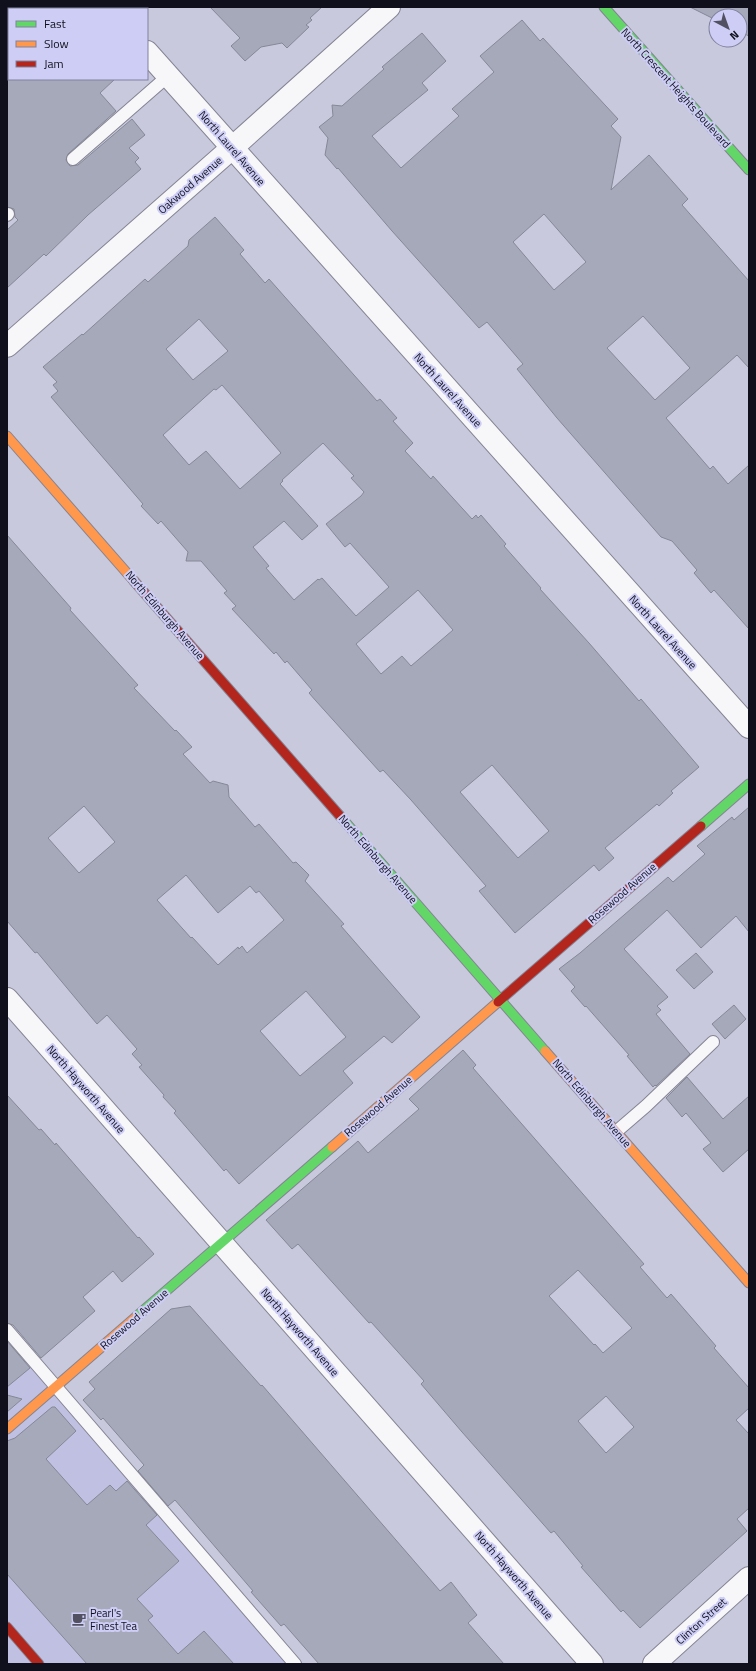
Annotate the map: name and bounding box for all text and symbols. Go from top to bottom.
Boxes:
legend [8,8,148,80]
north arrow [708,8,748,48]
text: Fast [44,14,67,33]
street label: North Crescent Heights Boulevard [619,25,733,151]
text: Slow [44,34,69,53]
text: Jam [44,54,64,73]
street label: North Laurel Avenue [195,107,269,189]
street label: Oakwood Avenue [154,152,226,217]
street label: North Laurel Avenue [410,350,486,431]
street label: North Edinburgh Avenue [122,567,208,663]
street label: North Laurel Avenue [625,592,701,673]
street label: North Edinburgh Avenue [335,811,421,907]
street label: Rosewood Avenue [584,859,660,927]
street label: North Hayworth Avenue [43,1042,129,1137]
street label: North Edinburgh Avenue [549,1055,635,1151]
street label: Rosewood Avenue [340,1072,416,1140]
street label: Rosewood Avenue [96,1285,172,1353]
street label: North Hayworth Avenue [257,1285,343,1380]
street label: North Hayworth Avenue [471,1528,557,1623]
street label: Clinton Street [672,1594,730,1648]
place label: Pearl's Finest Tea [90,1605,137,1634]
cafe icon: Pearl's Finest Tea [71,1611,87,1627]

